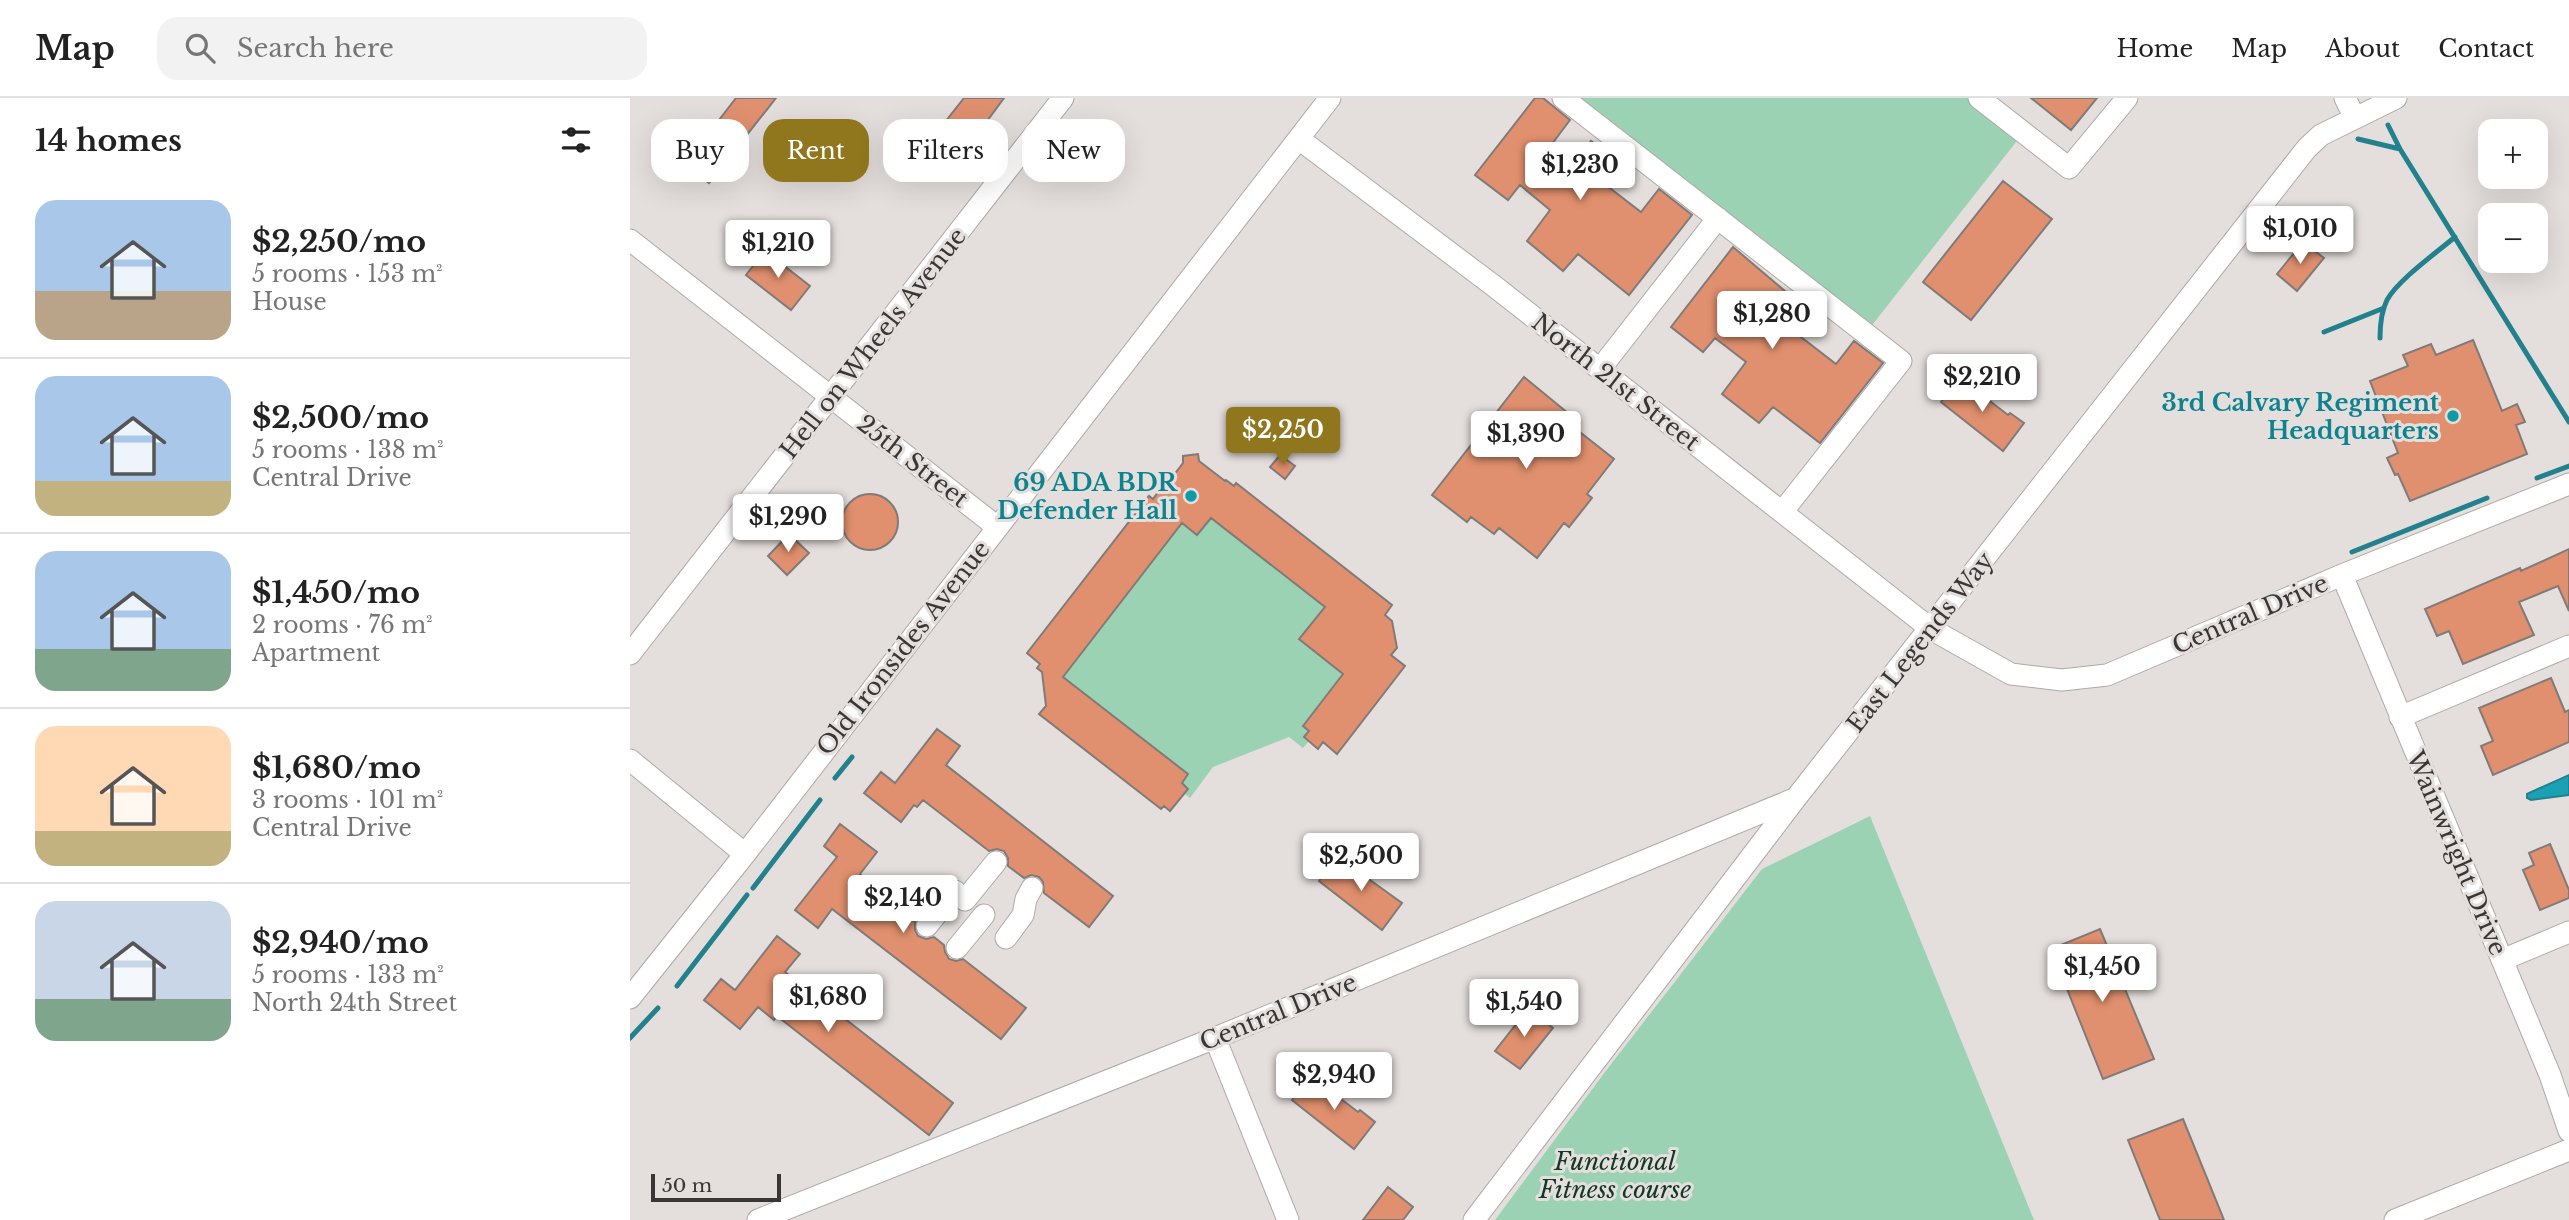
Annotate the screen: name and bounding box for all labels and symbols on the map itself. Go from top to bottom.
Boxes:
pin: $1,230 [1523,142,1637,202]
pin: $1,010 [2243,206,2357,266]
pin: $1,210 [721,220,835,280]
street label: Hell on Wheels Avenue [774,222,972,464]
pin: $1,280 [1715,292,1829,351]
street label: North 21st Street [1526,307,1706,457]
pin: $2,210 [1925,354,2039,414]
place label: 3rd Calvary Regiment Headquarters [2162,388,2440,445]
pin: $2,250 [1226,408,1340,467]
marker: 3rd Calvary Regiment Headquarters [2445,408,2461,424]
street label: 25th Street [852,409,974,513]
pin: $1,390 [1469,412,1583,471]
place label: 69 ADA BDR Defender Hall [997,468,1178,525]
marker: 69 ADA BDR Defender Hall [1183,488,1199,504]
pin: $1,290 [731,494,845,554]
street label: Old Ironsides Avenue [810,535,996,761]
street label: East Legends Way [1841,546,2000,738]
street label: Central Drive [2168,568,2332,660]
street label: Wainwright Drive [2400,746,2513,960]
pin: $2,500 [1304,834,1418,893]
pin: $2,140 [846,876,960,935]
pin: $1,450 [2045,944,2159,1004]
street label: Central Drive [1195,967,1361,1057]
pin: $1,680 [771,974,885,1034]
pin: $1,540 [1467,979,1581,1039]
pin: $2,940 [1277,1052,1391,1112]
park label: Functional Fitness course [1538,1147,1691,1204]
scale bar [651,1171,780,1203]

